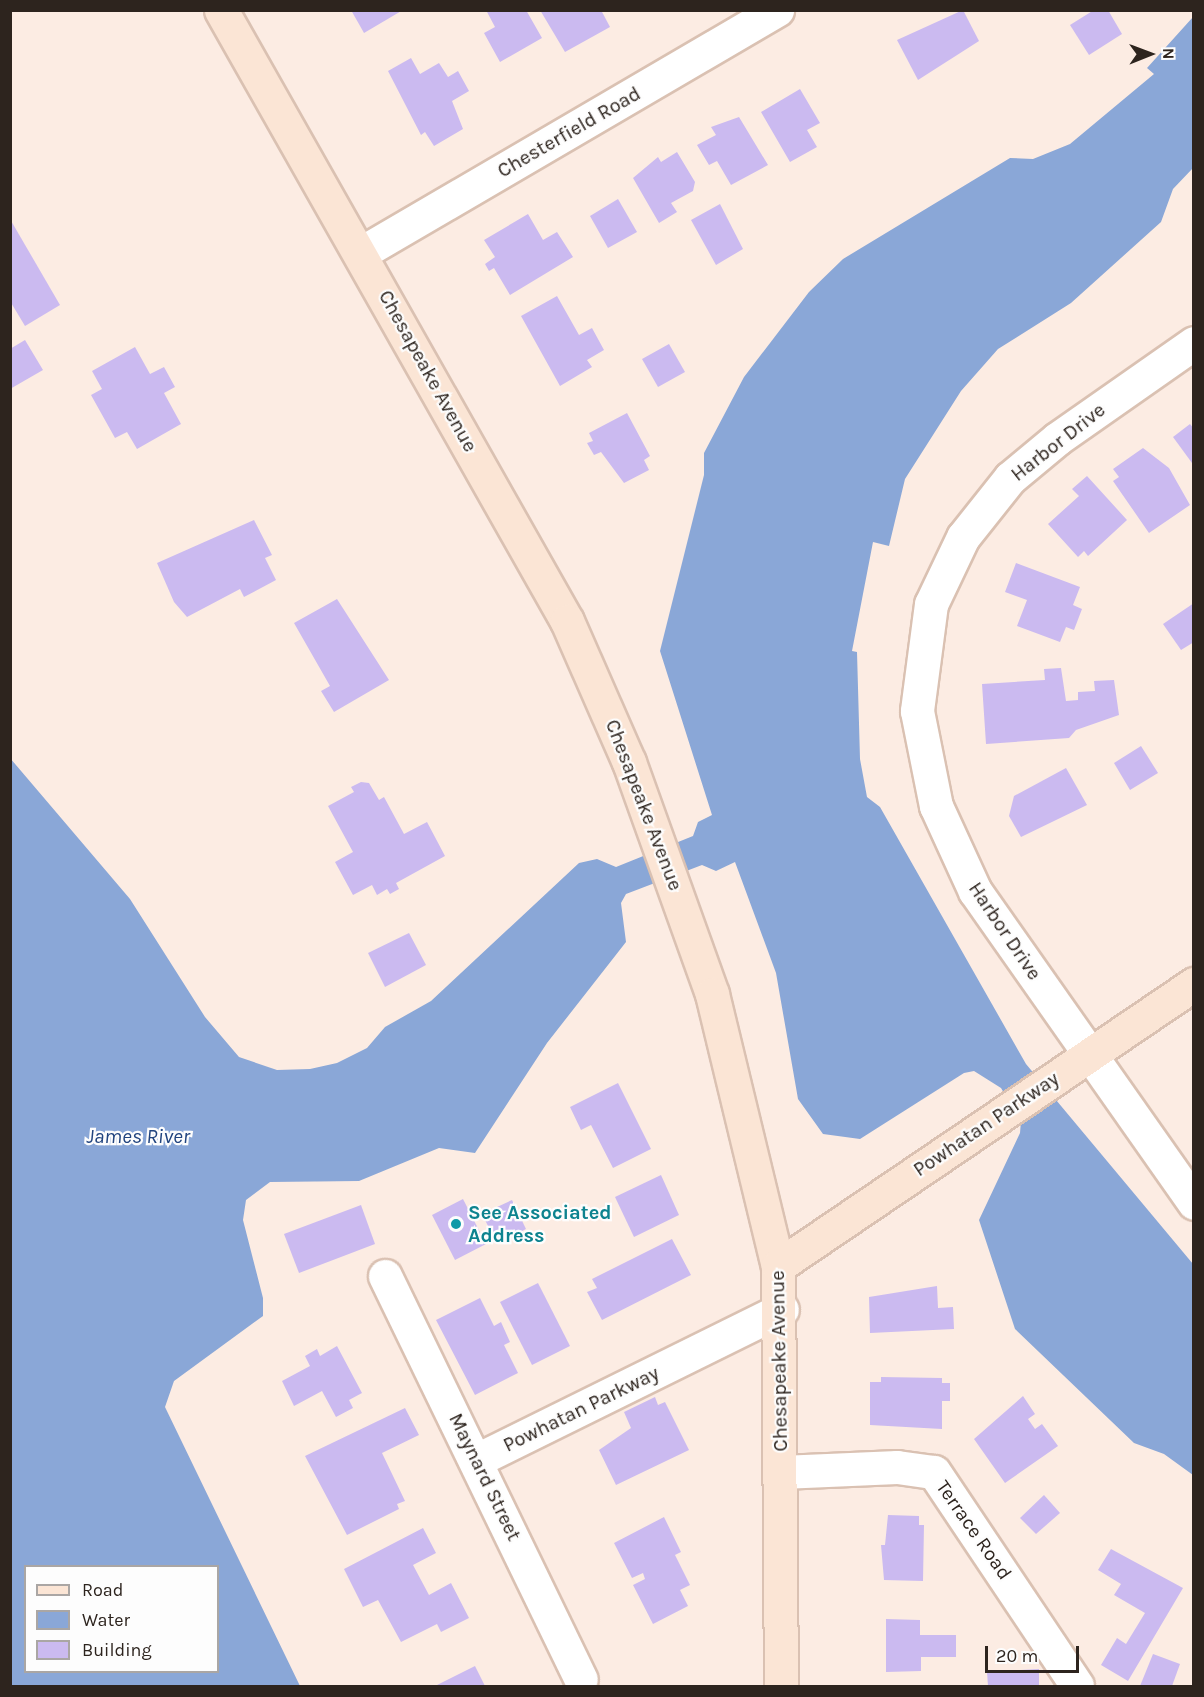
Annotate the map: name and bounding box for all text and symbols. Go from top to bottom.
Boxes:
north arrow [1120,24,1180,84]
text: N [1159,48,1178,60]
street label: Chesterfield Road [493,81,645,183]
street label: Chesapeake Avenue [374,286,482,456]
street label: Harbor Drive [1006,398,1110,486]
street label: Chesapeake Avenue [600,716,688,894]
street label: Harbor Drive [963,877,1047,985]
street label: Powhatan Parkway [909,1066,1063,1182]
water label: James River [86,1123,190,1149]
place label: See Associated Address [468,1200,612,1247]
marker: See Associated Address [449,1217,463,1231]
street label: Chesapeake Avenue [765,1270,793,1452]
street label: Powhatan Parkway [499,1361,663,1457]
street label: Maynard Street [444,1409,526,1545]
street label: Terrace Road [931,1476,1017,1584]
legend [24,1565,219,1673]
text: Road [82,1579,123,1601]
text: Water [82,1609,130,1631]
scale bar [988,1634,1082,1672]
text: Building [82,1639,152,1661]
text: 20 m [996,1645,1038,1667]

